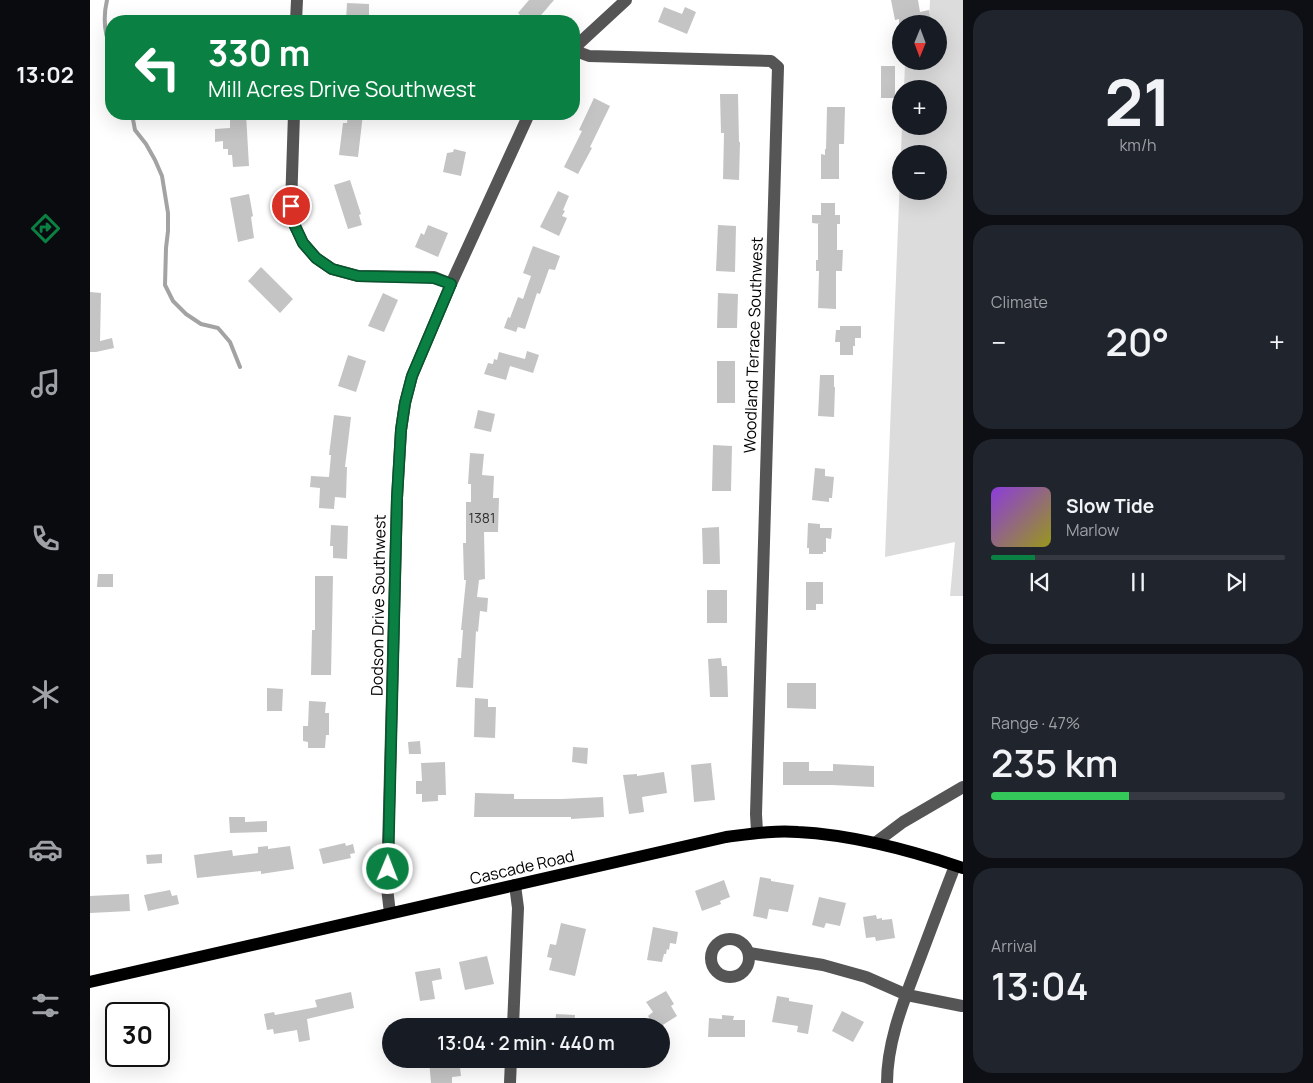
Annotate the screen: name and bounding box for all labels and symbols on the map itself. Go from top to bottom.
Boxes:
north arrow [892,15,948,70]
pin [270,185,312,227]
street label: Woodland Terrace Southwest [738,236,768,454]
house number: 1381 [469,508,495,527]
street label: Dodson Drive Southwest [365,514,391,696]
position arrow [361,842,413,894]
street label: Cascade Road [468,844,576,890]
speed limit sign: 30 [105,1002,170,1067]

